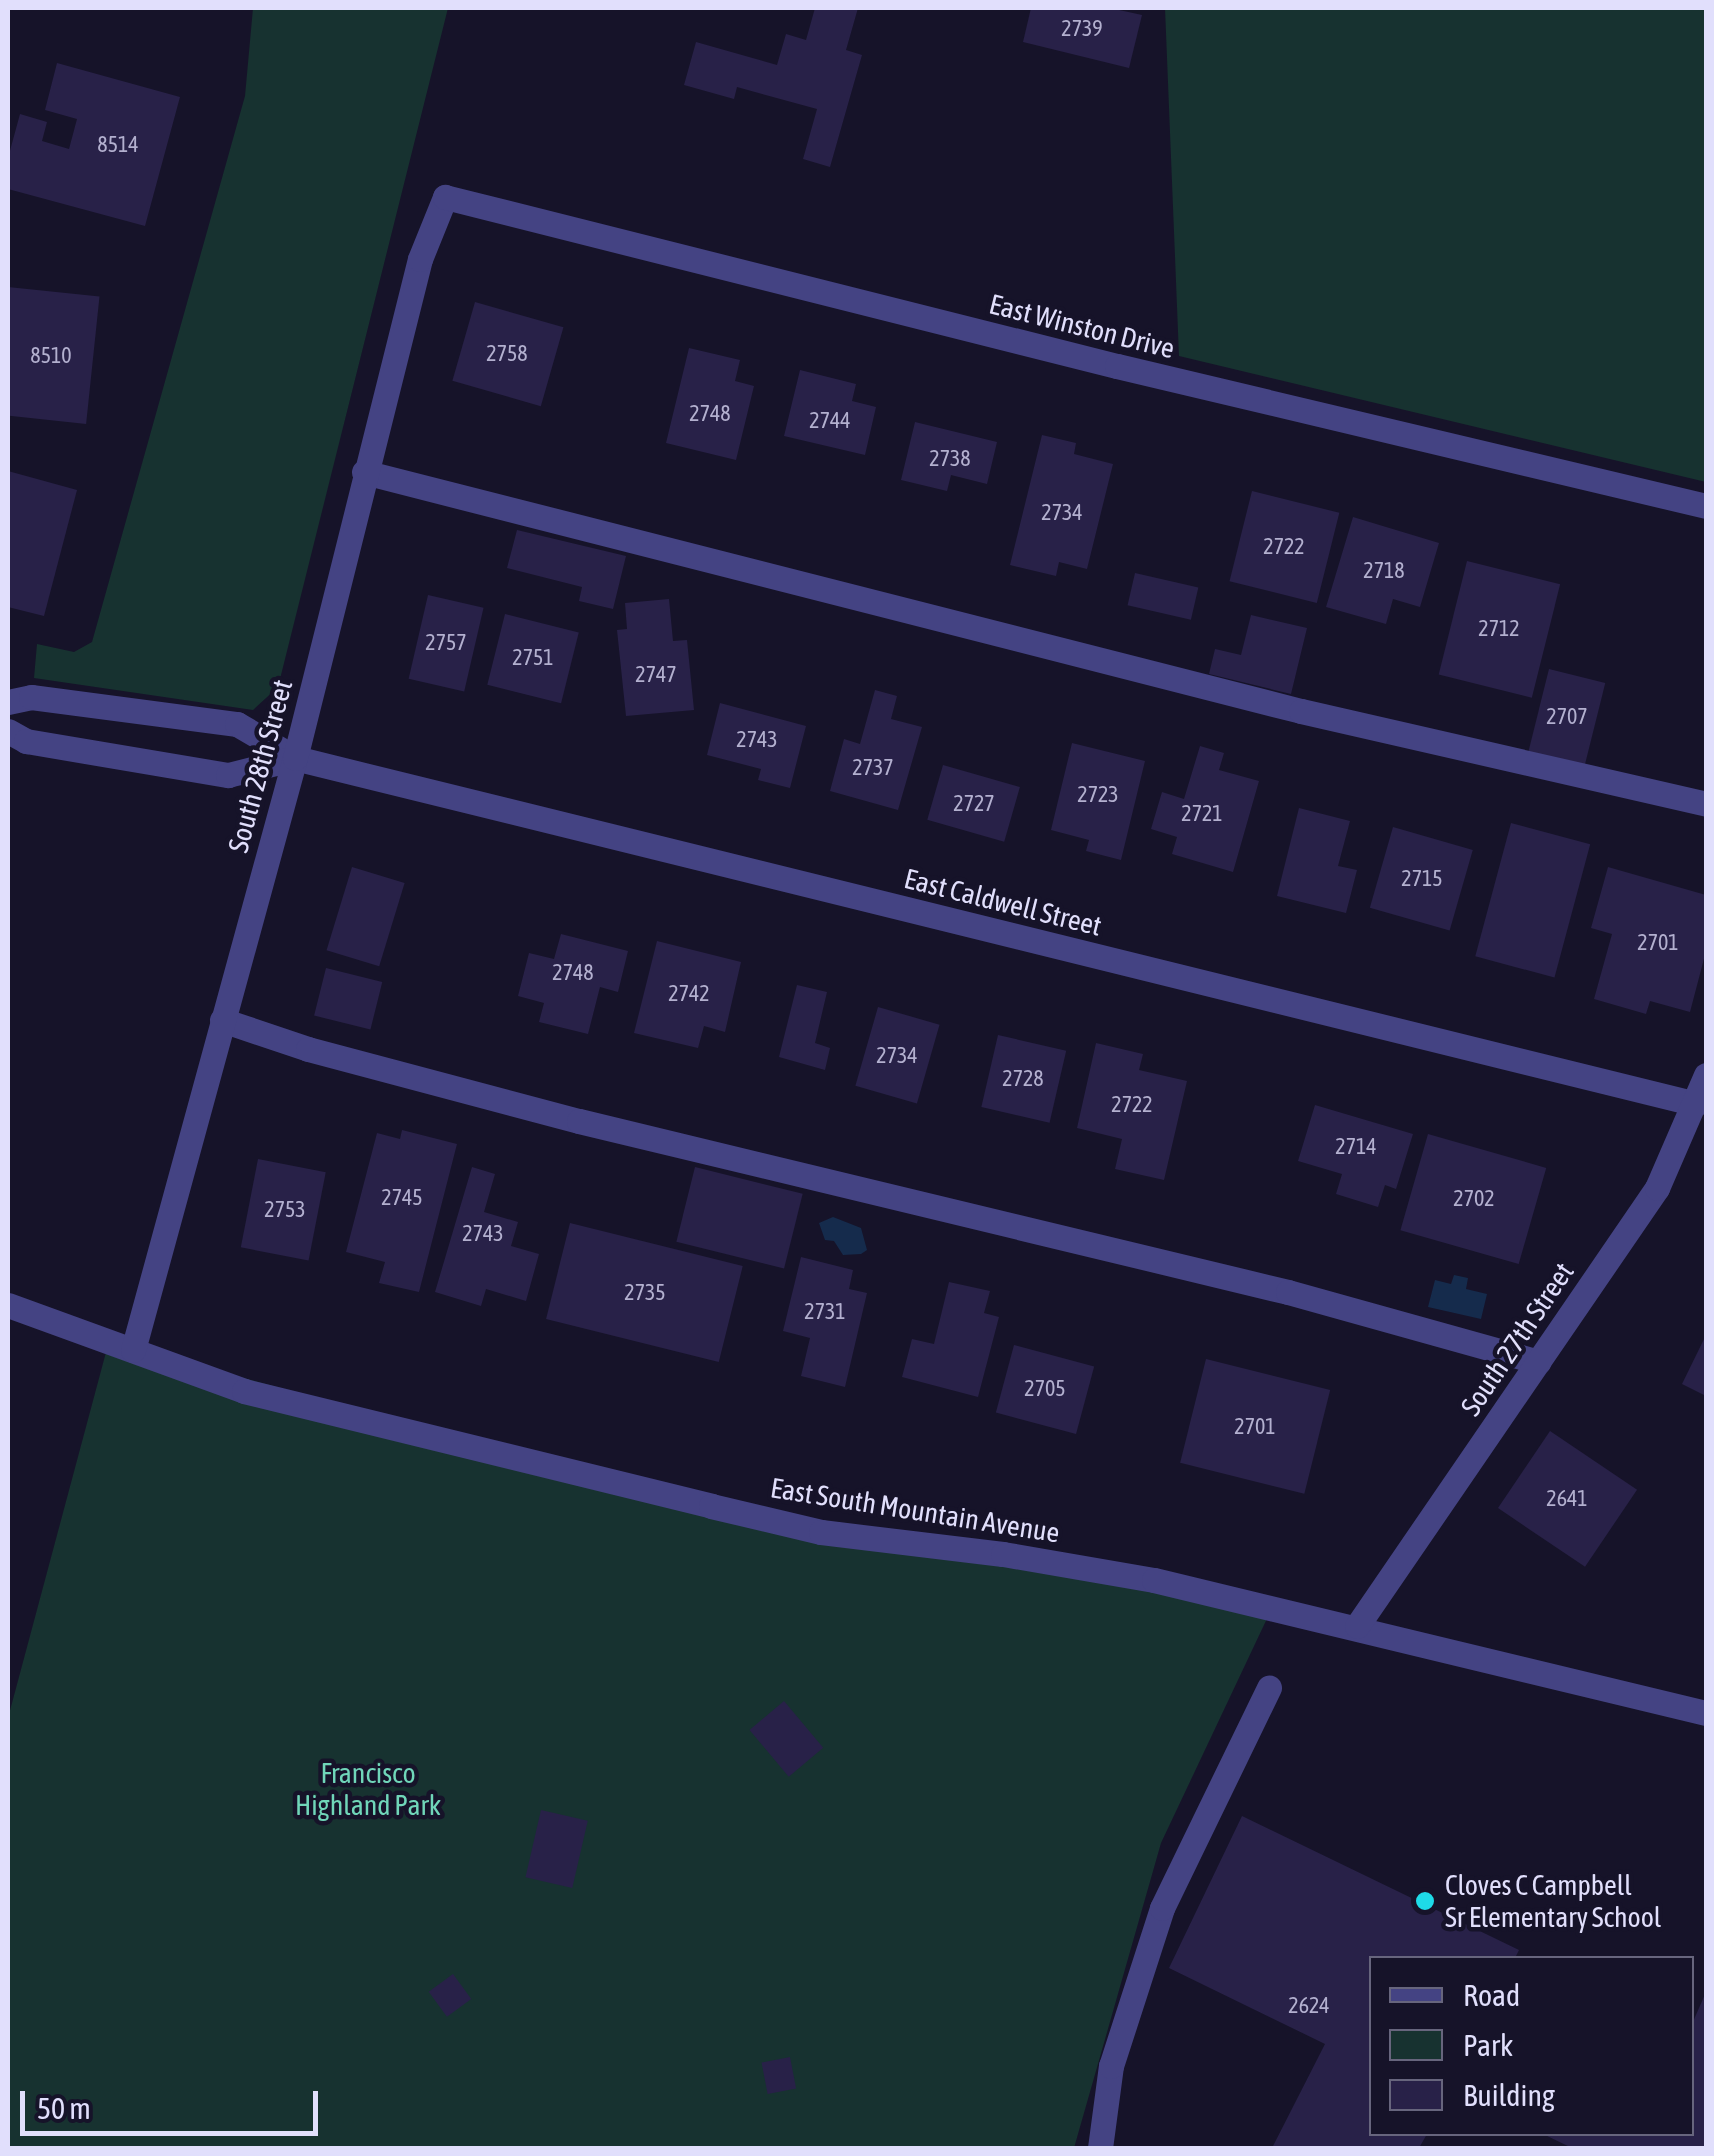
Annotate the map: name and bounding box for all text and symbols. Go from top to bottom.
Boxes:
house number: 2739 [1061,16,1103,42]
house number: 8514 [97,132,139,158]
street label: East Winston Drive [986,287,1178,365]
house number: 2758 [486,341,528,367]
house number: 8510 [30,343,72,369]
house number: 2748 [689,401,731,427]
house number: 2744 [809,408,851,434]
house number: 2738 [929,446,971,472]
house number: 2734 [1041,500,1083,526]
house number: 2722 [1263,534,1305,560]
house number: 2718 [1363,558,1405,584]
house number: 2712 [1478,616,1520,642]
house number: 2757 [425,630,467,656]
house number: 2751 [512,645,554,671]
house number: 2747 [635,662,677,688]
street label: South 28th Street [221,676,299,856]
house number: 2707 [1546,704,1588,730]
house number: 2743 [736,727,778,753]
house number: 2737 [852,755,894,781]
house number: 2723 [1077,782,1119,808]
house number: 2727 [953,791,995,817]
house number: 2721 [1181,801,1223,827]
street label: East Caldwell Street [901,861,1105,943]
house number: 2715 [1401,866,1443,892]
house number: 2701 [1637,930,1679,956]
house number: 2748 [552,960,594,986]
house number: 2742 [668,981,710,1007]
house number: 2734 [876,1043,918,1069]
house number: 2728 [1002,1066,1044,1092]
house number: 2722 [1111,1092,1153,1118]
house number: 2714 [1335,1134,1377,1160]
house number: 2745 [381,1185,423,1211]
house number: 2702 [1453,1186,1495,1212]
house number: 2753 [264,1197,306,1223]
house number: 2743 [462,1221,504,1247]
street label: South 27th Street [1454,1256,1580,1422]
house number: 2735 [624,1280,666,1306]
house number: 2731 [804,1299,846,1325]
house number: 2705 [1024,1376,1066,1402]
house number: 2701 [1234,1414,1276,1440]
street label: East South Mountain Avenue [768,1471,1062,1549]
house number: 2641 [1546,1486,1588,1512]
park label: Francisco Highland Park [295,1756,441,1822]
place label: Cloves C Campbell Sr Elementary School [1445,1868,1661,1934]
marker: Cloves C Campbell Sr Elementary School [1414,1890,1436,1912]
legend [1369,1956,1694,2136]
text: Road [1463,1978,1520,2012]
house number: 2624 [1288,1993,1330,2019]
text: Park [1463,2028,1513,2062]
scale bar [25,2071,322,2133]
text: Building [1463,2078,1555,2112]
text: 50 m [37,2091,91,2125]

